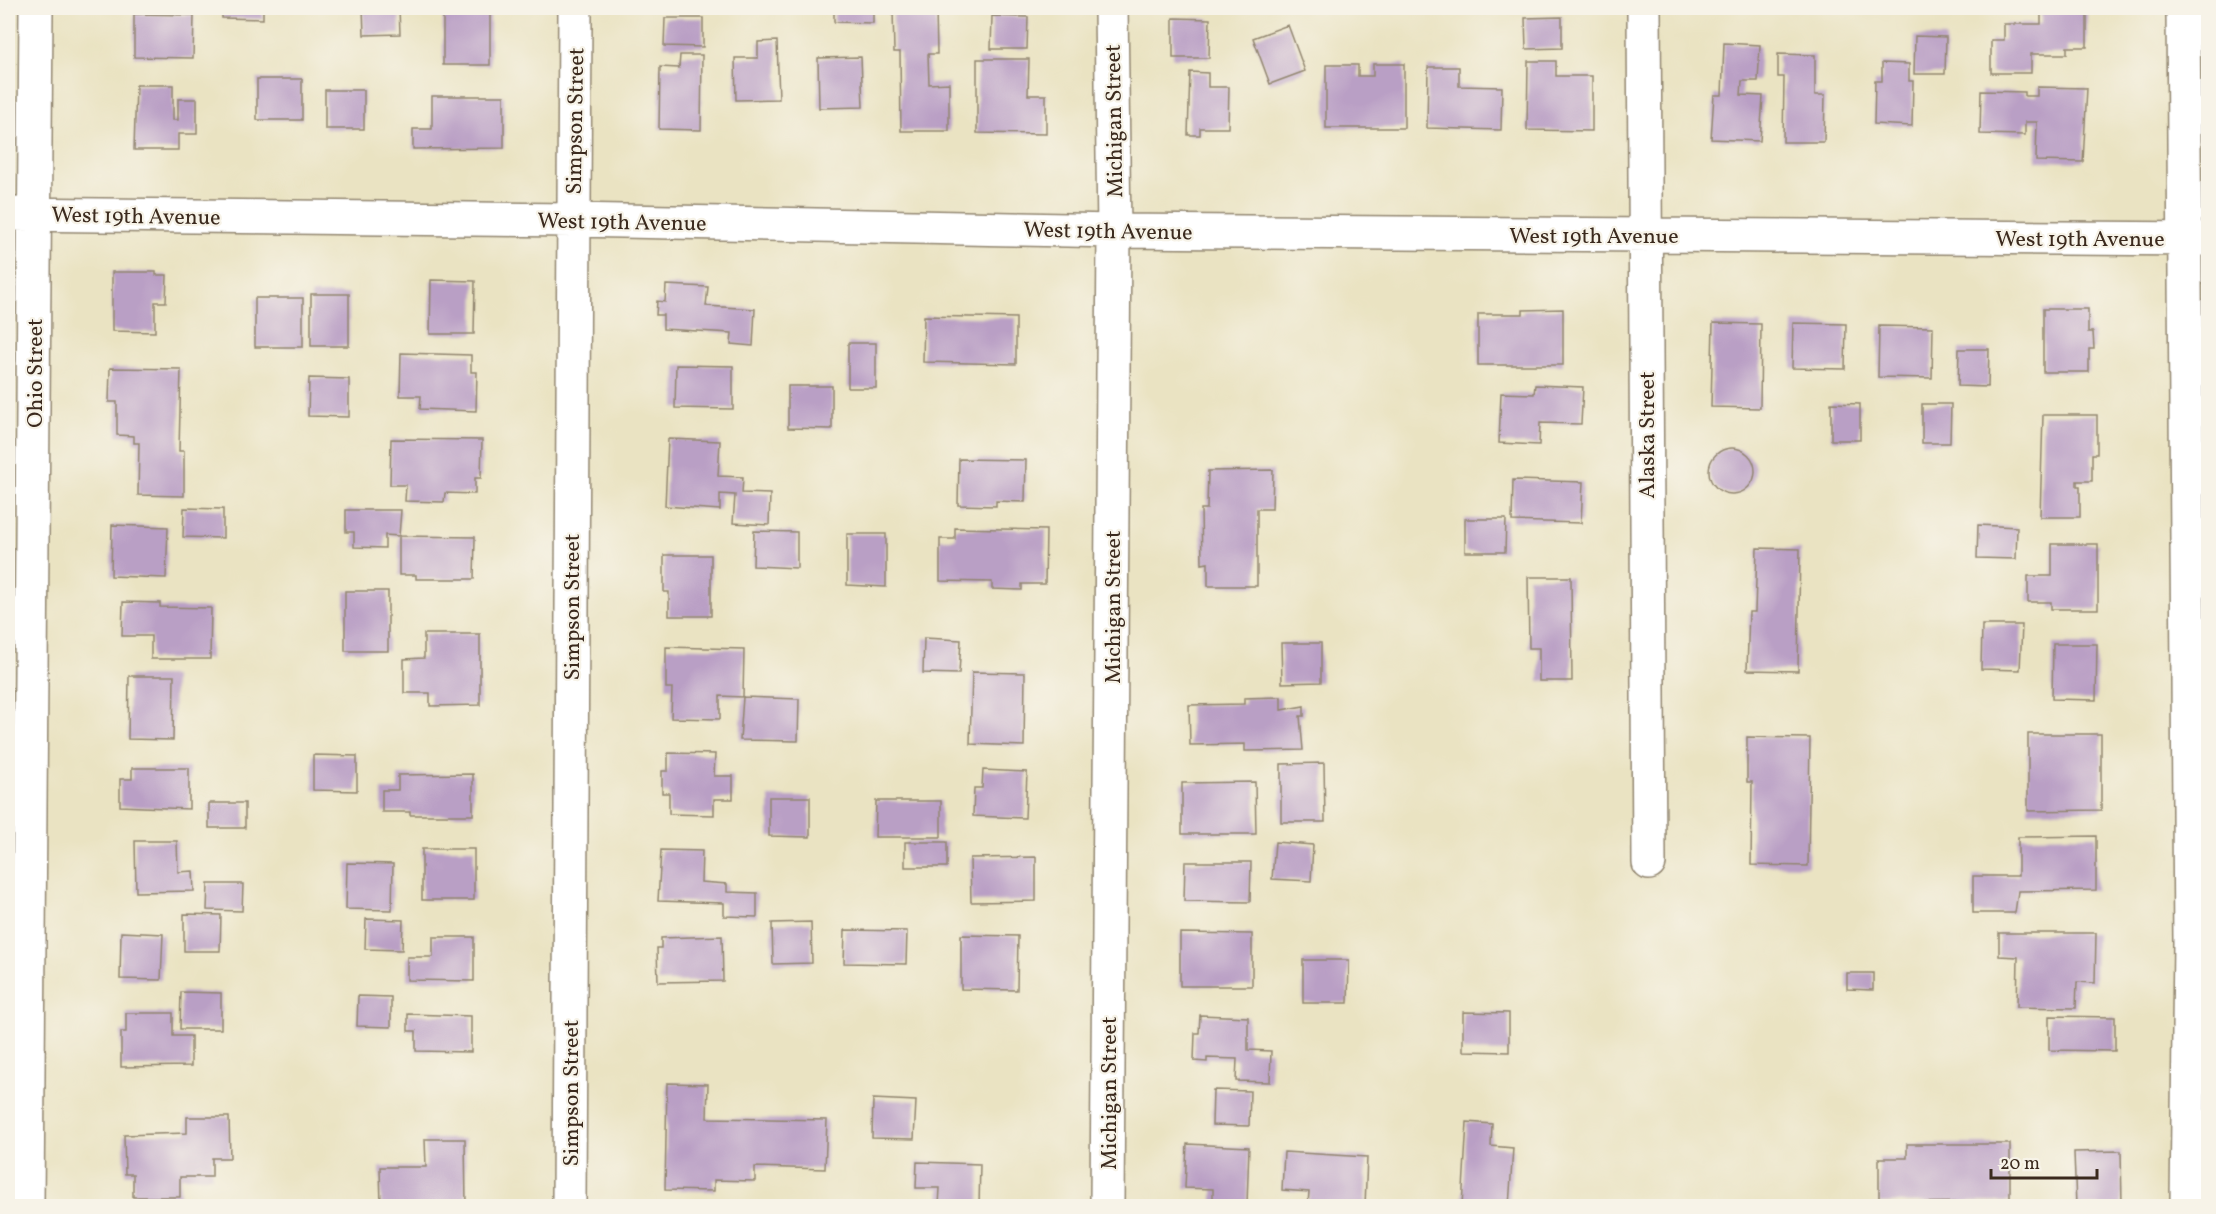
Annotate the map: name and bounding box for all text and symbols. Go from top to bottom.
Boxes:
street label: Michigan Street [1099,44,1132,198]
street label: Simpson Street [560,47,593,195]
street label: West 19th Avenue [51,201,221,234]
street label: West 19th Avenue [537,207,707,240]
street label: West 19th Avenue [1023,216,1193,249]
street label: West 19th Avenue [1509,222,1679,253]
street label: West 19th Avenue [1995,225,2165,256]
street label: Ohio Street [21,318,52,428]
street label: Alaska Street [1633,371,1664,499]
street label: Michigan Street [1099,530,1130,684]
street label: Simpson Street [558,533,589,681]
street label: Michigan Street [1095,1016,1126,1170]
street label: Simpson Street [557,1019,588,1167]
scale bar [1991,1142,2098,1180]
text: 20 m [2000,1152,2040,1177]

